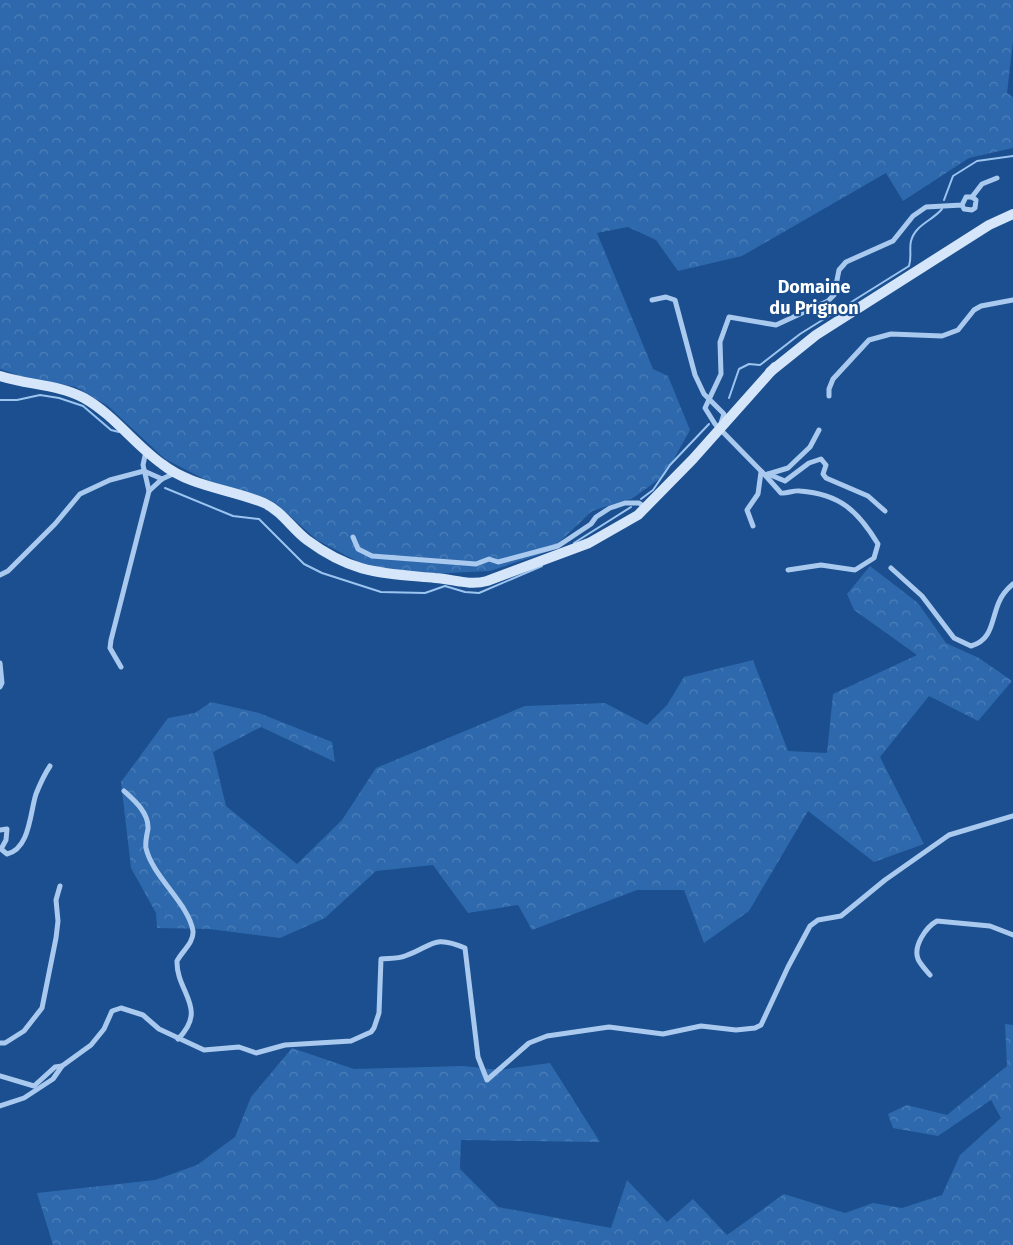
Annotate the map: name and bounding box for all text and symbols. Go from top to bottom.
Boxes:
district label: Domaine du Prignon [769,276,859,319]

